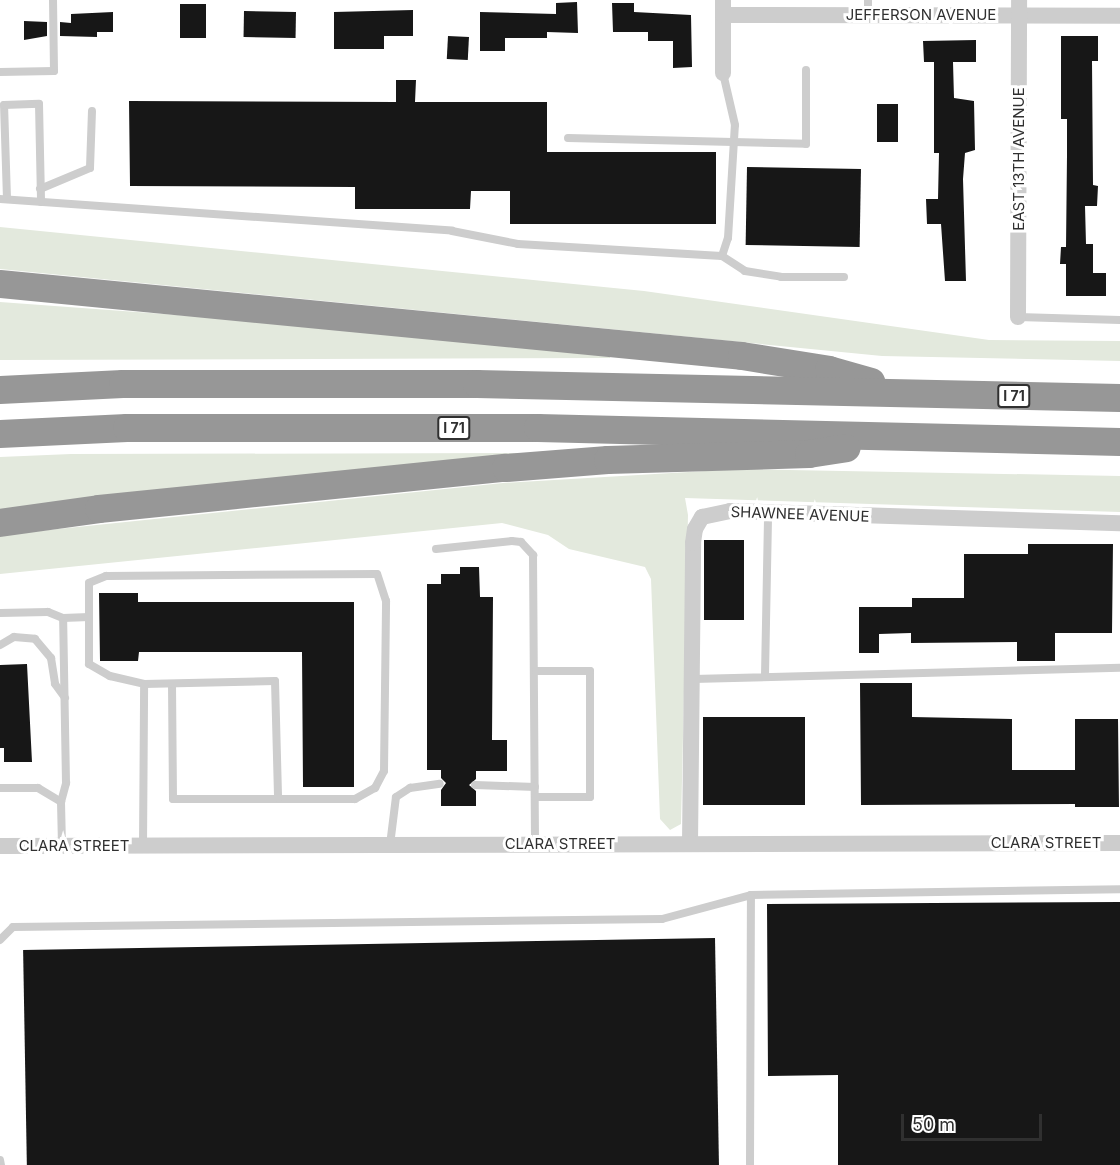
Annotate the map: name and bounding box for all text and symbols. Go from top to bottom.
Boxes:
street label: JEFFERSON AVENUE [846,6,996,24]
street label: EAST 13TH AVENUE [1010,87,1028,231]
road number: I 71 [996,385,1032,407]
road number: I 71 [436,417,472,439]
street label: SHAWNEE AVENUE [730,503,870,525]
street label: CLARA STREET [991,834,1101,852]
street label: CLARA STREET [505,835,615,853]
street label: CLARA STREET [19,837,129,855]
scale bar [904,1102,1045,1140]
text: 50 m [912,1114,955,1135]

